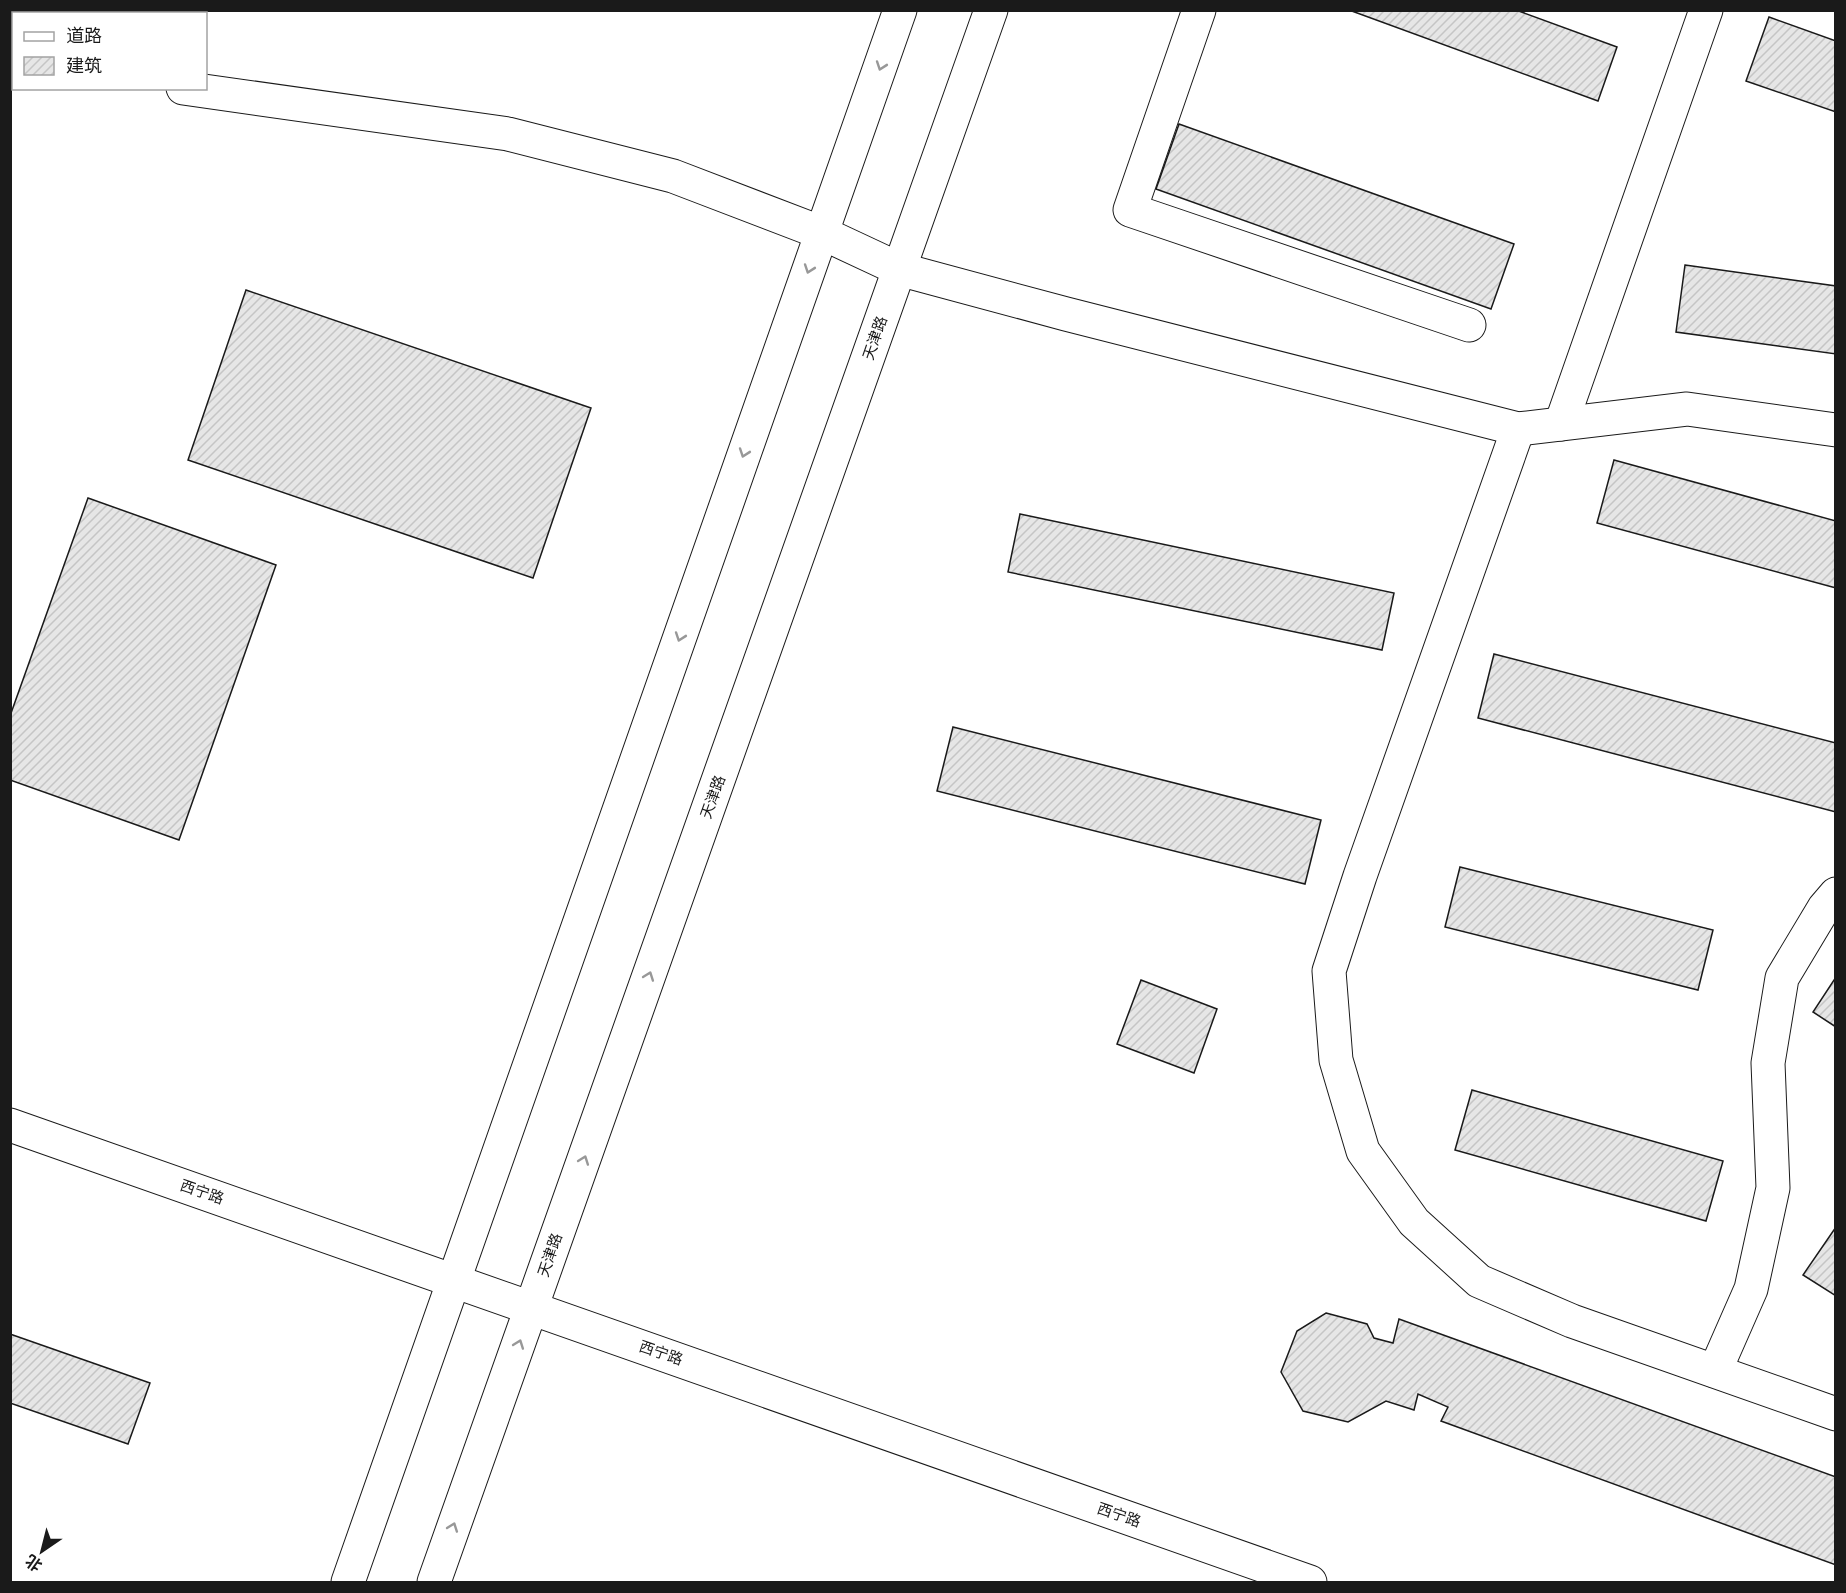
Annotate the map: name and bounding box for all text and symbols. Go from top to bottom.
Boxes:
legend [12,12,207,90]
text: 道路 [66,24,102,48]
text: 建筑 [66,54,102,78]
one-way arrow [875,60,888,71]
one-way arrow [804,263,816,274]
street label: 天津路 [858,313,892,363]
one-way arrow [739,448,752,458]
one-way arrow [674,631,687,642]
street label: 天津路 [696,772,730,822]
one-way arrow [641,971,654,982]
one-way arrow [576,1155,589,1166]
street label: 西宁路 [177,1175,227,1209]
street label: 天津路 [533,1230,567,1280]
street label: 西宁路 [636,1336,686,1370]
one-way arrow [511,1339,524,1349]
street label: 西宁路 [1094,1498,1144,1532]
north arrow [12,1521,72,1581]
one-way arrow [446,1522,459,1533]
text: 北 [21,1549,47,1576]

